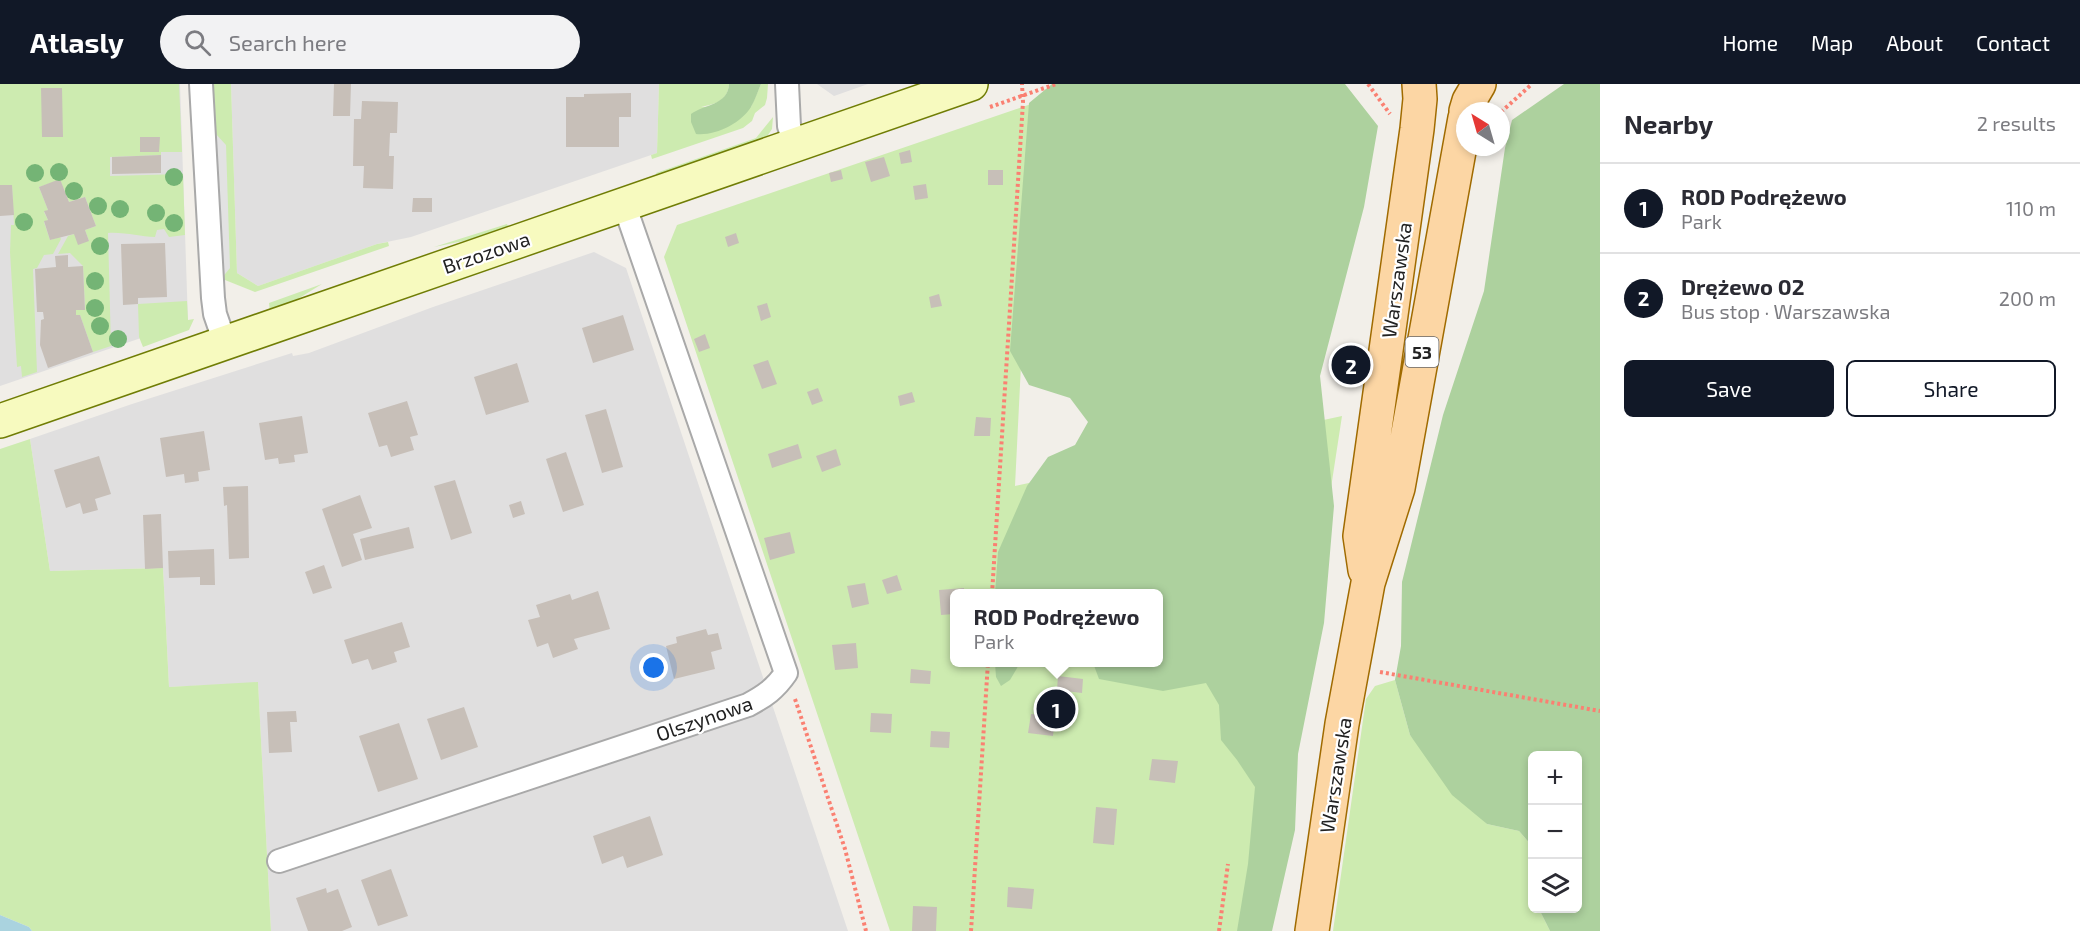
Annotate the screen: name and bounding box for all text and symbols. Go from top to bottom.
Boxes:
search box [160,15,580,69]
text: Atlasly [30,25,124,59]
icon: search [181,26,214,59]
text: Search here [229,29,347,55]
text: Home [1722,30,1778,55]
text: Map [1811,30,1853,55]
text: About [1886,30,1943,55]
text: Contact [1976,30,2050,55]
north arrow [1456,102,1510,156]
text: Nearby [1624,108,1713,139]
text: 2 results [1977,111,2056,135]
text: ROD Podrężewo [1681,183,1847,209]
text: 1 [1639,196,1648,220]
text: 110 m [2006,196,2056,220]
text: Park [1681,209,1722,233]
street label: Warszawska [1376,220,1416,340]
street label: Brzozowa [439,226,533,278]
text: Drężewo 02 [1681,273,1805,299]
text: 2 [1638,286,1649,310]
text: 200 m [1999,286,2056,310]
text: Bus stop · Warszawska [1681,299,1890,323]
road number: 53 [1406,337,1438,367]
pin: 2 [1332,342,1370,388]
button: Save [1624,360,1834,417]
button: Share [1846,360,2056,417]
popup [950,589,1163,667]
text: ROD Podrężewo [974,603,1139,629]
text: Park [974,629,1015,653]
your location [639,653,668,682]
pin: 1 [1036,686,1076,732]
street label: Olszynowa [653,690,755,746]
street label: Warszawska [1314,715,1356,835]
map controls [1528,751,1582,913]
button: + [1528,751,1582,805]
button: − [1528,805,1582,859]
button: layers [1528,859,1582,913]

